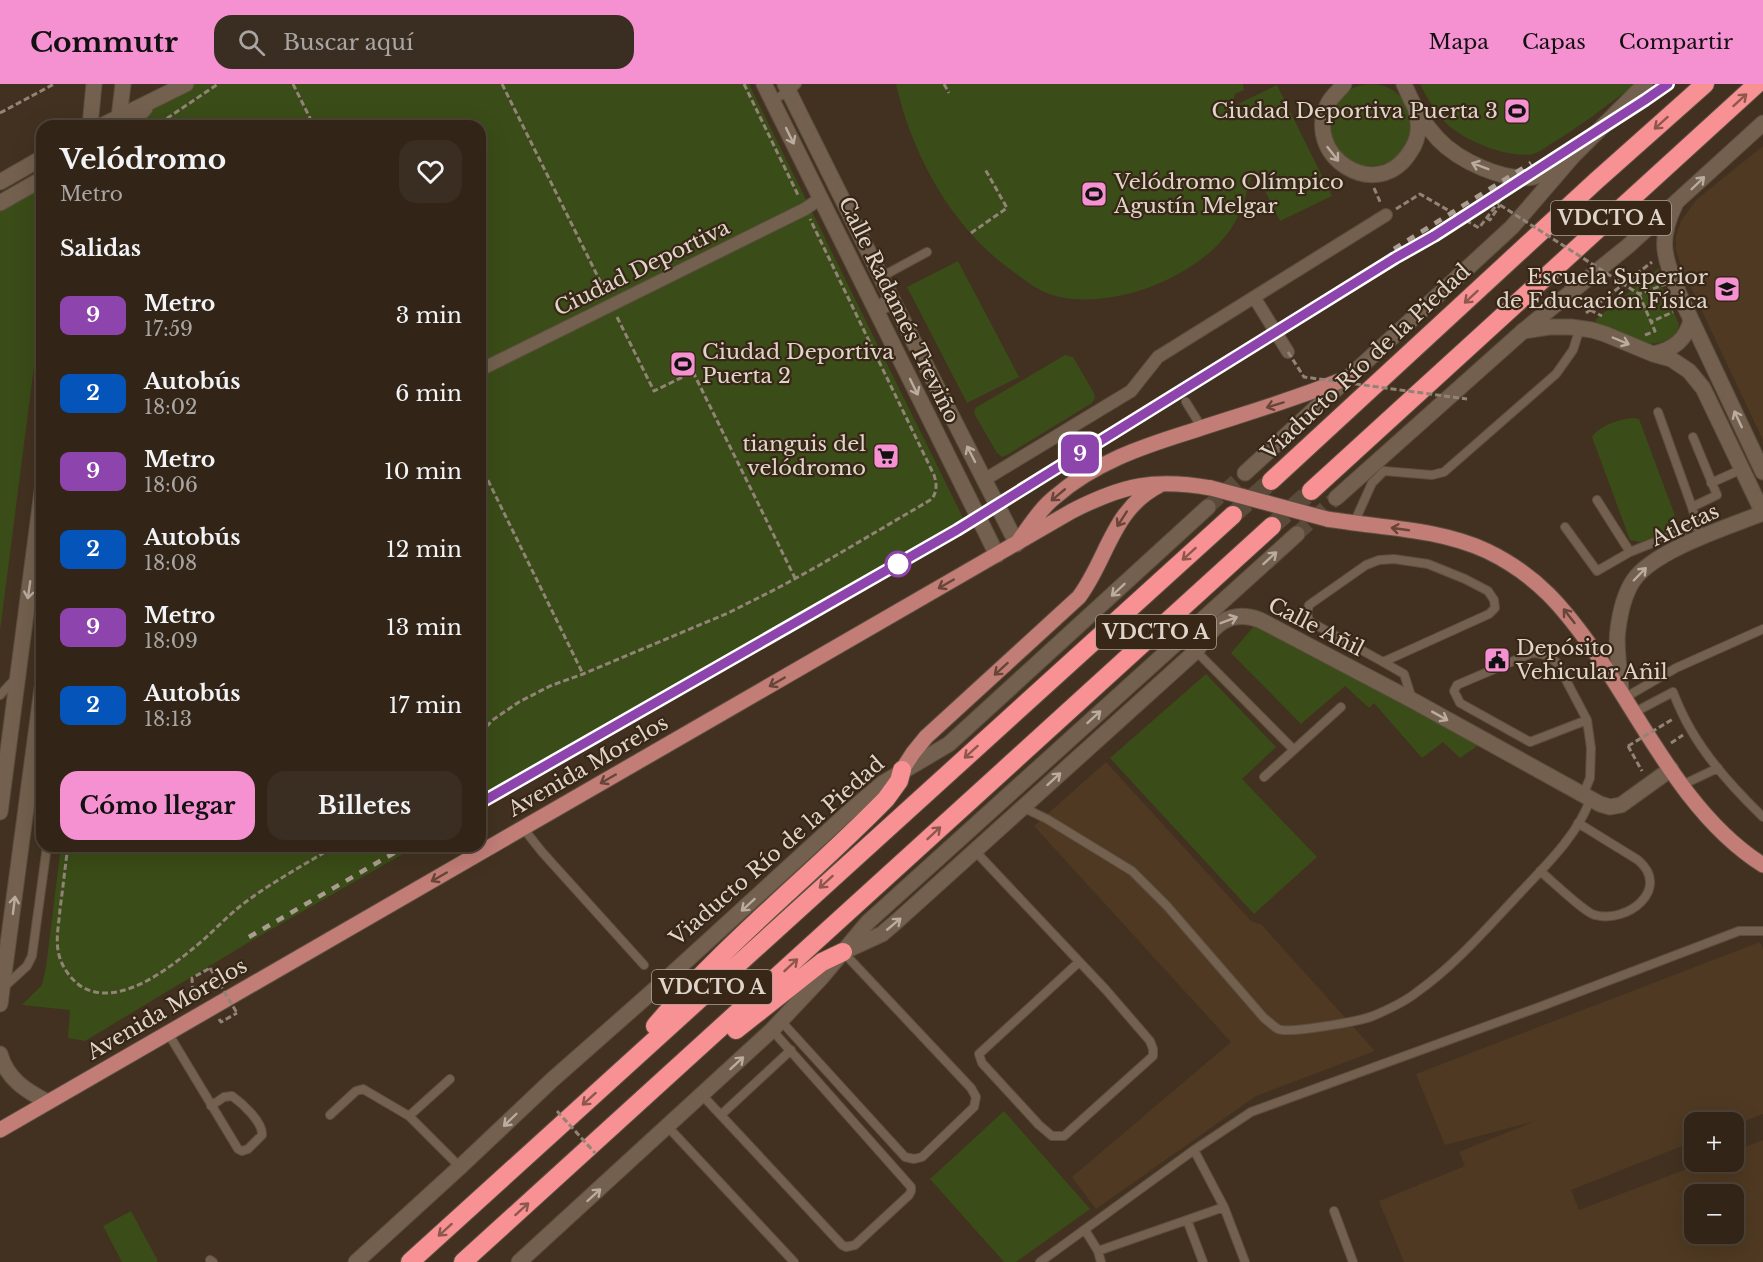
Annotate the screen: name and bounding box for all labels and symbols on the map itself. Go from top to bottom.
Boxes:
one-way arrow [1732,93,1747,107]
sports icon: Ciudad Deportiva Puerta 3 [1502,96,1532,126]
place label: Ciudad Deportiva Puerta 3 [1211,98,1498,124]
one-way arrow [1654,116,1669,130]
one-way arrow [785,127,796,145]
one-way arrow [1327,146,1340,162]
one-way arrow [1471,160,1490,171]
place label: Velódromo Olímpico Agustín Melgar [1113,169,1344,219]
one-way arrow [1690,176,1705,190]
sports icon: Velódromo Olímpico Agustín Melgar [1079,179,1109,209]
street label: Calle Radamés Treviño [833,193,965,427]
road number: VDCTO A [1551,201,1671,235]
street label: Ciudad Deportiva [550,214,734,322]
street label: Viaducto Río de la Piedad [1256,258,1476,466]
place label: Escuela Superior de Educación Física [1496,264,1708,314]
school or university icon: Escuela Superior de Educación Física [1712,274,1742,304]
one-way arrow [1464,290,1479,304]
one-way arrow [1611,336,1629,347]
place label: Ciudad Deportiva Puerta 2 [702,339,894,389]
sports icon: Ciudad Deportiva Puerta 2 [668,349,698,379]
one-way arrow [908,377,920,395]
one-way arrow [1266,400,1285,411]
one-way arrow [1732,411,1744,429]
place label: tianguis del velódromo [742,431,866,481]
line badge: 9 [1060,434,1100,473]
supermarket icon: tianguis del velódromo [871,441,901,471]
one-way arrow [964,445,976,463]
one-way arrow [1051,488,1066,502]
street label: Atletas [1646,498,1723,552]
one-way arrow [1116,510,1128,527]
one-way arrow [1391,524,1411,535]
one-way arrow [1182,547,1197,561]
unlabelled marker [885,551,911,577]
one-way arrow [1262,551,1277,565]
one-way arrow [1633,567,1648,582]
one-way arrow [938,579,955,591]
one-way arrow [23,580,34,600]
one-way arrow [1111,582,1126,597]
street label: Calle Añil [1264,592,1368,662]
one-way arrow [1562,608,1575,624]
one-way arrow [1219,614,1237,625]
road number: VDCTO A [1096,615,1216,649]
place label: Depósito Vehicular Añil [1515,635,1668,685]
public building icon: Depósito Vehicular Añil [1482,645,1512,675]
one-way arrow [994,662,1009,676]
one-way arrow [769,676,786,688]
street label: Avenida Morelos [502,710,673,823]
one-way arrow [1086,711,1101,725]
one-way arrow [1431,711,1449,722]
one-way arrow [964,744,979,758]
street label: Viaducto Río de la Piedad [664,751,890,952]
one-way arrow [1046,772,1061,786]
one-way arrow [600,773,617,785]
one-way arrow [927,826,942,840]
one-way arrow [431,871,448,883]
one-way arrow [819,875,834,889]
one-way arrow [8,895,19,915]
one-way arrow [741,898,756,912]
one-way arrow [886,917,902,930]
street label: Avenida Morelos [81,953,252,1066]
one-way arrow [783,958,798,972]
road number: VDCTO A [652,970,772,1004]
one-way arrow [729,1056,744,1070]
one-way arrow [582,1092,597,1106]
one-way arrow [502,1113,517,1127]
one-way arrow [586,1188,601,1202]
one-way arrow [514,1202,529,1216]
one-way arrow [438,1223,453,1237]

